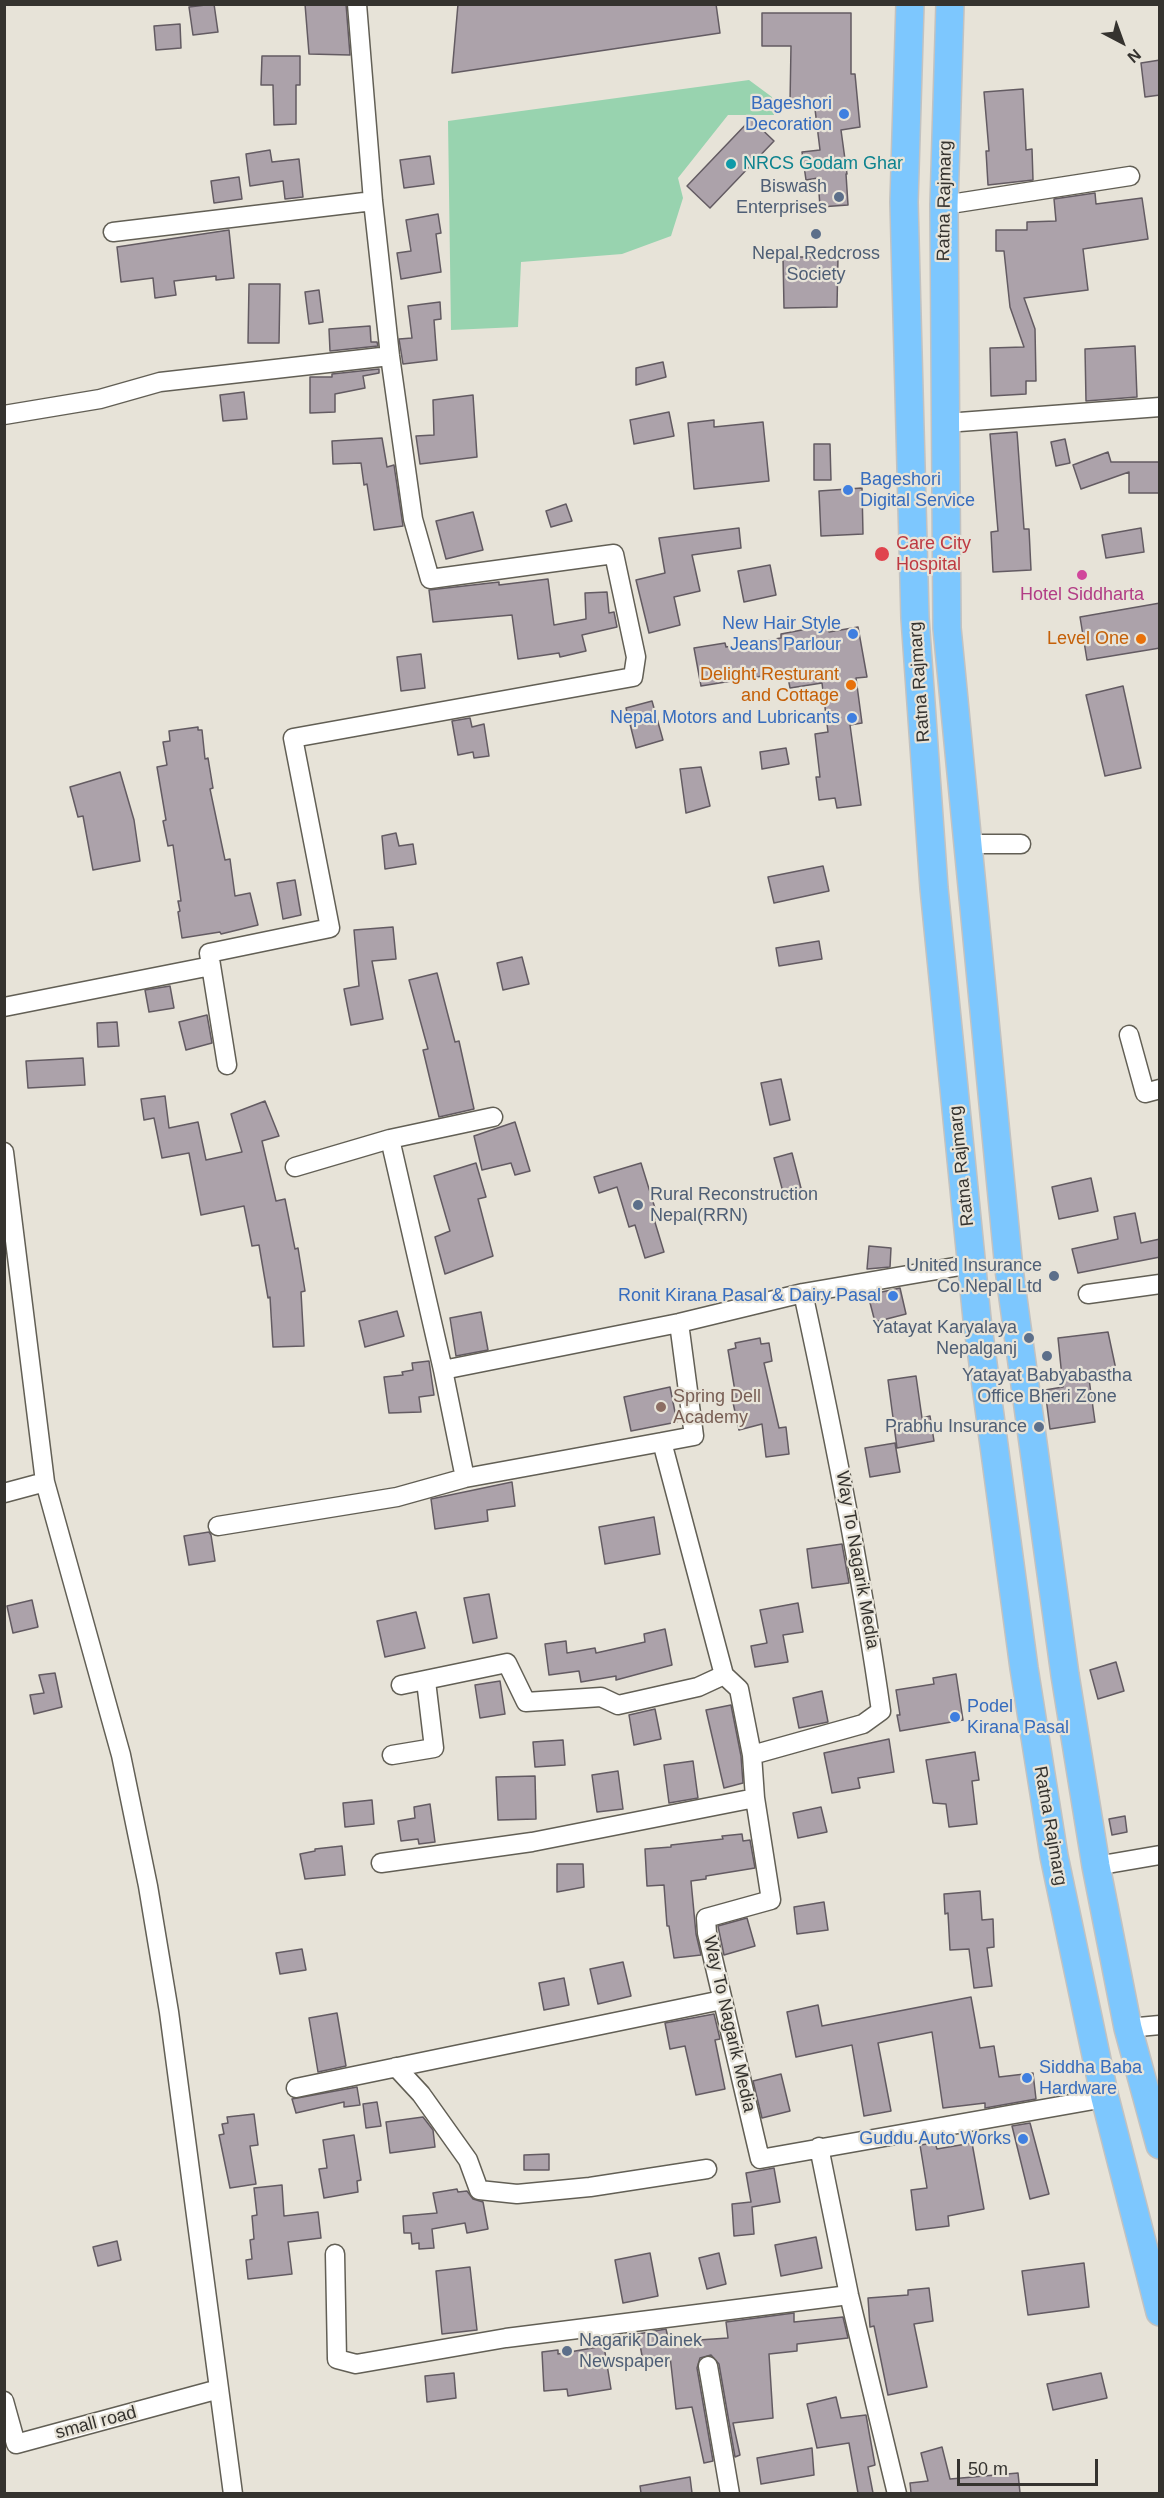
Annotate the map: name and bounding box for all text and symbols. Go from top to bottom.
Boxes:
north arrow [1092,12,1152,72]
text: N [1124,46,1144,66]
place label: Bageshori Decoration [745,93,832,136]
marker: Bageshori Decoration [837,107,851,121]
street label: Ratna Rajmarg [933,140,957,262]
place label: NRCS Godam Ghar [743,153,903,175]
marker: NRCS Godam Ghar [724,157,738,171]
place label: Biswash Enterprises [736,176,827,219]
marker: Biswash Enterprises [832,190,846,204]
marker: Nepal Redcross Society [809,227,823,241]
place label: Nepal Redcross Society [752,243,880,286]
place label: Bageshori Digital Service [860,469,975,512]
marker: Bageshori Digital Service [841,483,855,497]
place label: Care City Hospital [896,533,971,576]
marker: Care City Hospital [873,545,891,563]
marker: Hotel Siddharta [1075,568,1089,582]
place label: Hotel Siddharta [1020,584,1144,606]
place label: New Hair Style Jeans Parlour [722,613,841,656]
street label: Ratna Rajmarg [905,621,935,743]
marker: New Hair Style Jeans Parlour [846,627,860,641]
place label: Level One [1047,628,1129,650]
marker: Level One [1134,632,1148,646]
place label: Delight Resturant and Cottage [700,664,839,706]
marker: Delight Resturant and Cottage [844,678,858,692]
place label: Nepal Motors and Lubricants [610,707,840,729]
marker: Nepal Motors and Lubricants [845,711,859,725]
street label: Ratna Rajmarg [945,1105,979,1227]
place label: Rural Reconstruction Nepal(RRN) [650,1184,818,1226]
marker: Rural Reconstruction Nepal(RRN) [631,1198,645,1212]
place label: United Insurance Co.Nepal Ltd [906,1255,1042,1298]
marker: United Insurance Co.Nepal Ltd [1047,1269,1061,1283]
place label: Ronit Kirana Pasal & Dairy Pasal [618,1285,881,1307]
marker: Ronit Kirana Pasal & Dairy Pasal [886,1289,900,1303]
place label: Yatayat Karyalaya Nepalganj [872,1317,1017,1360]
marker: Yatayat Karyalaya Nepalganj [1022,1331,1036,1345]
marker: Yatayat Babyabastha Office Bheri Zone [1040,1349,1054,1363]
place label: Yatayat Babyabastha Office Bheri Zone [962,1365,1132,1408]
place label: Spring Dell Academy [673,1386,761,1428]
marker: Spring Dell Academy [654,1400,668,1414]
place label: Prabhu Insurance [885,1416,1027,1438]
marker: Prabhu Insurance [1032,1420,1046,1434]
street label: Way To Nagarik Media [831,1469,883,1651]
place label: Podel Kirana Pasal [967,1696,1069,1738]
marker: Podel Kirana Pasal [948,1710,962,1724]
street label: Ratna Rajmarg [1029,1765,1071,1887]
street label: Way To Nagarik Media [698,1934,760,2114]
place label: Siddha Baba Hardware [1039,2057,1142,2100]
marker: Siddha Baba Hardware [1020,2071,1034,2085]
place label: Guddu Auto Works [859,2128,1011,2150]
marker: Guddu Auto Works [1016,2132,1030,2146]
place label: Nagarik Dainek Newspaper [579,2330,702,2372]
marker: Nagarik Dainek Newspaper [560,2344,574,2358]
street label: small road [53,2402,139,2444]
scale bar [960,2447,1101,2485]
text: 50 m [968,2459,1008,2479]

